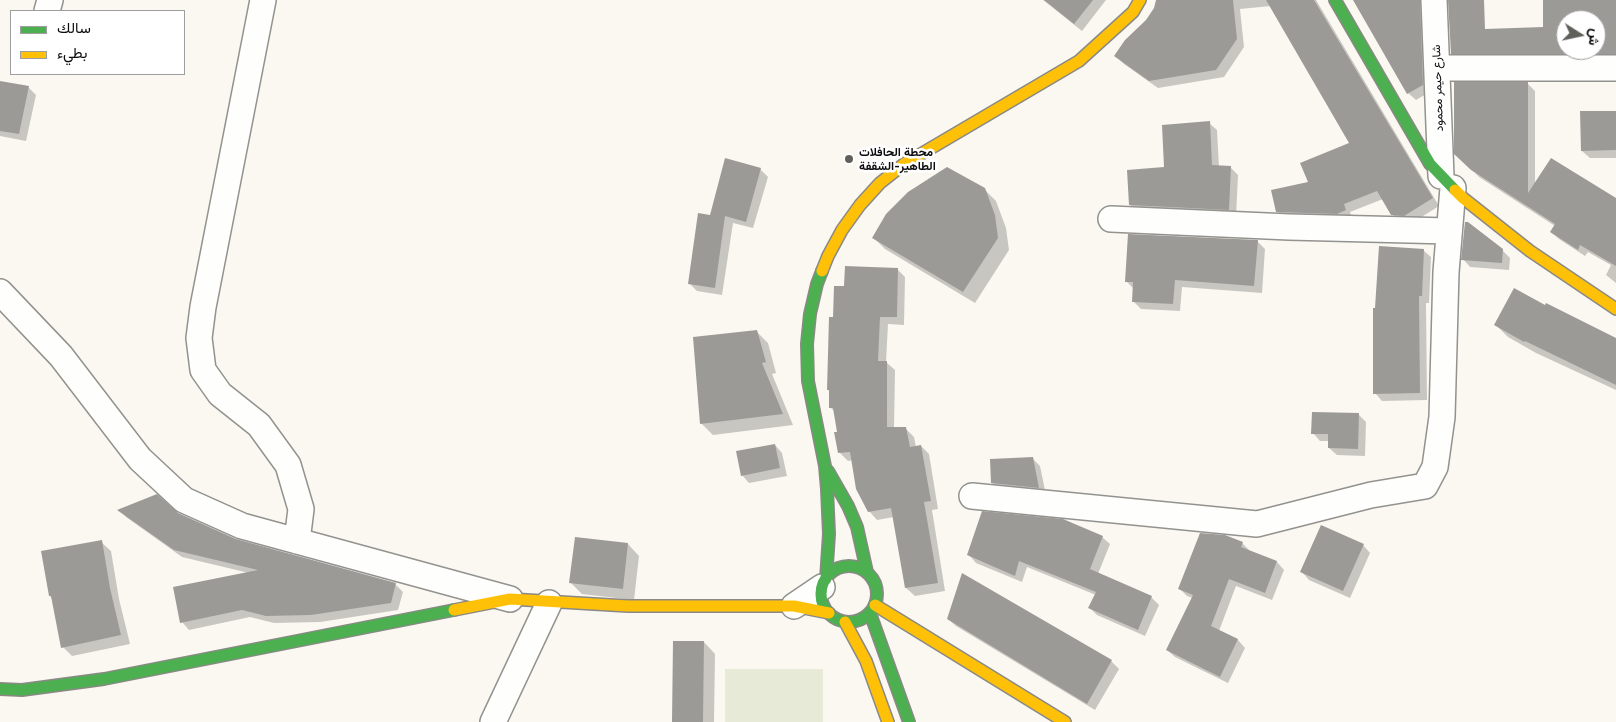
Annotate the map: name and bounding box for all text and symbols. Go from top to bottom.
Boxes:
legend [10,10,185,75]
north arrow [1556,10,1606,60]
text: سالك [57,19,91,37]
text: ش [1585,28,1604,47]
text: بطيء [57,44,87,62]
street label: شارع حيمر محمود [1429,44,1447,132]
place label: محطة الحافلات الطاهير-الشقفة [859,145,936,173]
marker: محطة الحافلات الطاهير-الشقفة [843,153,855,165]

